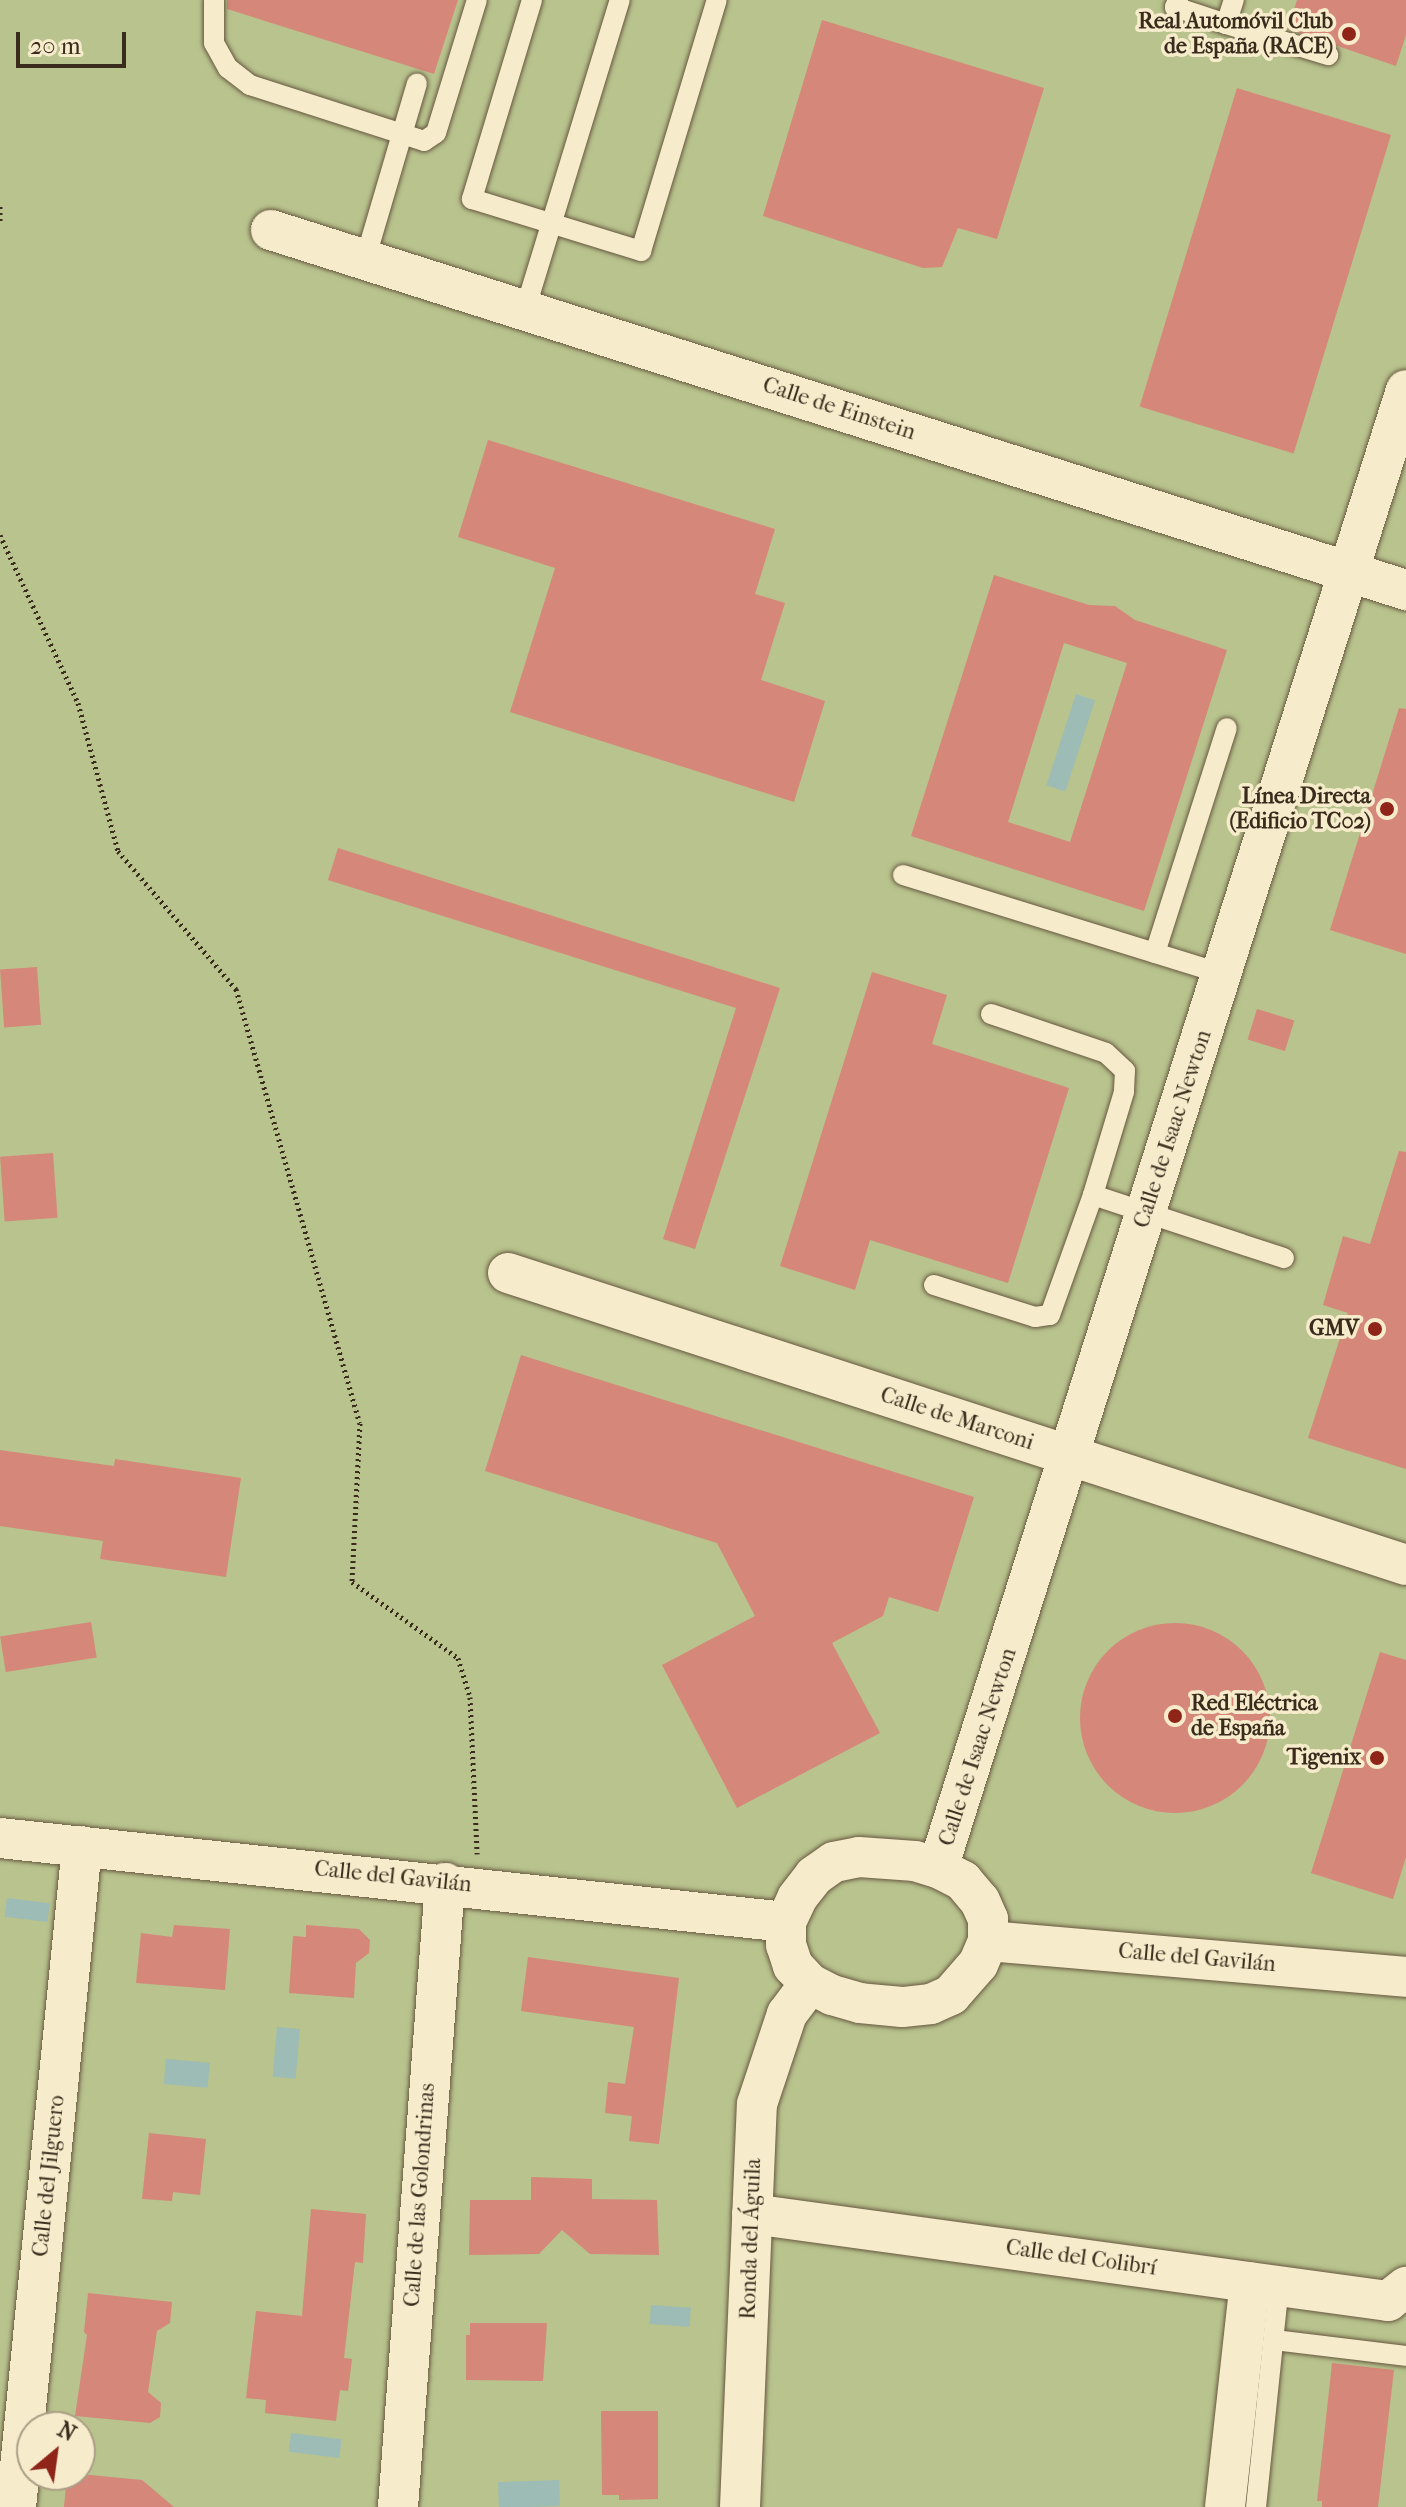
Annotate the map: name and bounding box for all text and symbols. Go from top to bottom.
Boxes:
place label: Real Automóvil Club de España (RACE) [1138,8,1333,60]
scale bar [20,16,130,66]
marker: Real Automóvil Club de España (RACE) [1340,25,1358,43]
text: 20 m [30,32,81,60]
street label: Calle de Einstein [759,372,919,446]
place label: Línea Directa (Edificio TC02) [1229,783,1371,834]
marker: Línea Directa (Edificio TC02) [1378,800,1396,818]
street label: Calle de Isaac Newton [1129,1027,1217,1231]
place label: GMV [1309,1316,1359,1342]
marker: GMV [1366,1320,1384,1338]
street label: Calle de Marconi [877,1382,1037,1456]
street label: Calle de Isaac Newton [934,1645,1022,1849]
place label: Red Eléctrica de España [1191,1690,1318,1742]
marker: Red Eléctrica de España [1166,1707,1184,1725]
place label: Tigenix [1287,1745,1361,1771]
marker: Tigenix [1368,1749,1386,1767]
street label: Calle del Gavilán [313,1856,473,1898]
street label: Calle del Gavilán [1117,1938,1277,1978]
street label: Calle de las Golondrinas [399,2082,441,2308]
street label: Calle del Jilguero [27,2094,71,2258]
street label: Ronda del Águila [735,2158,767,2320]
street label: Calle del Colibrí [1004,2234,1158,2282]
north arrow [16,2411,96,2491]
text: N [53,2416,80,2447]

